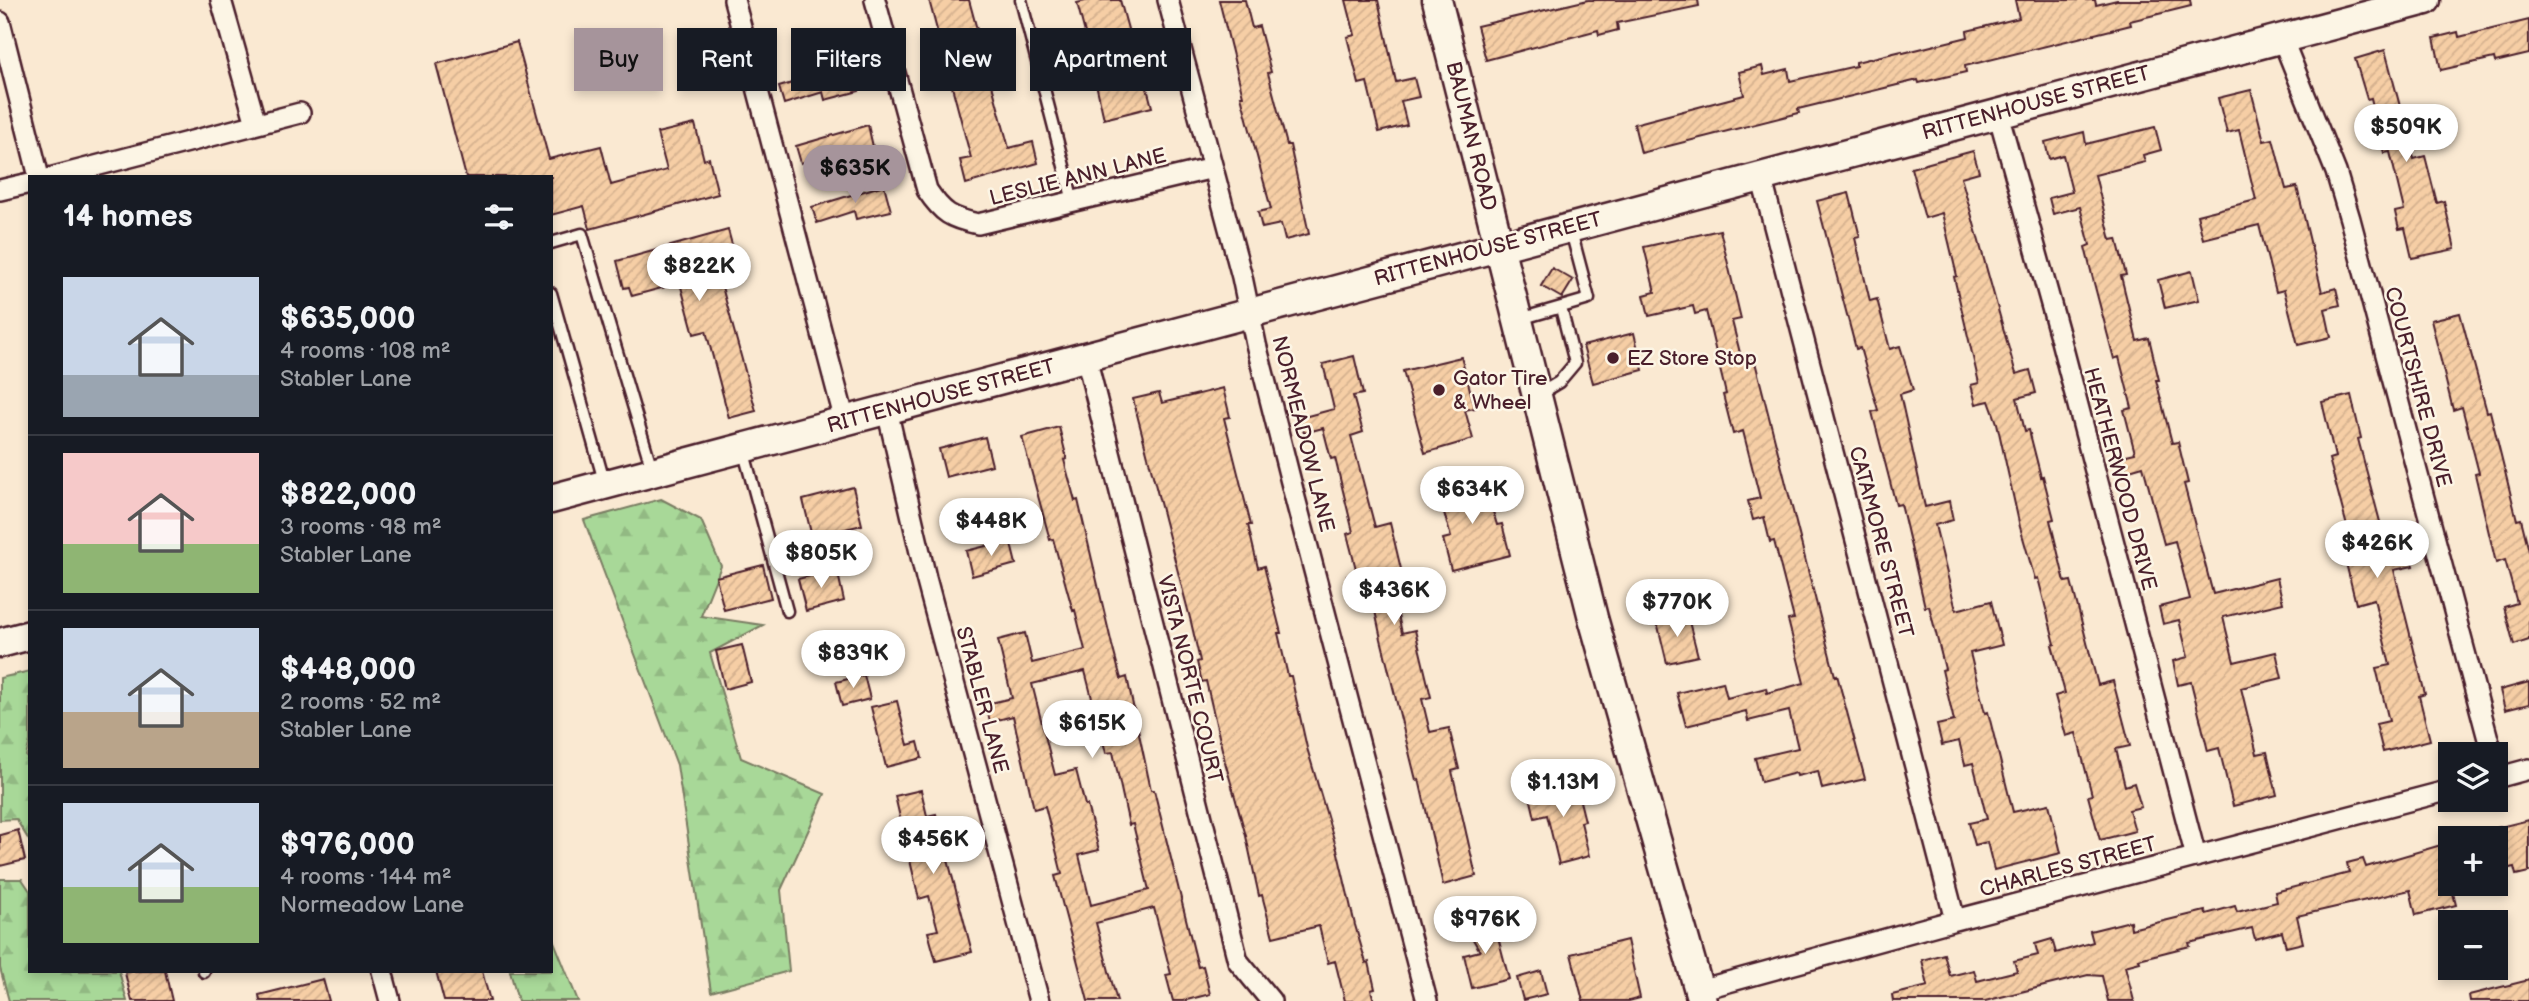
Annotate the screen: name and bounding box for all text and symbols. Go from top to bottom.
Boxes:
chip: Buy [574,28,663,91]
chip: Rent [677,28,777,91]
chip: Filters [791,28,906,91]
chip: New [920,28,1016,91]
chip: Apartment [1030,28,1191,91]
street label: BAUMAN ROAD [1440,59,1502,213]
street label: RITTENHOUSE STREET [1919,60,2153,145]
pin: $509K [2357,104,2455,164]
text: $509K [2370,113,2442,141]
street label: LESLIE ANN LANE [987,143,1169,211]
pin: $635K [806,146,904,205]
text: $635K [819,154,891,182]
icon: filters [480,198,518,236]
text: 14 homes [63,199,192,235]
street label: RITTENHOUSE STREET [1371,206,1605,291]
pin: $822K [650,244,748,303]
text: $822K [663,252,735,280]
street label: COURTSHIRE DRIVE [2379,284,2457,490]
text: $635,000 [280,301,416,337]
icon: home [119,305,203,389]
street label: NORMEADOW LANE [1267,333,1339,535]
text: 4 rooms · 108 m² [280,337,451,365]
place label: EZ Store Stop [1627,346,1757,371]
marker: EZ Store Stop [1605,350,1621,366]
street label: RITTENHOUSE STREET [824,353,1058,438]
text: Stabler Lane [280,365,412,393]
street label: HEATHERWOOD DRIVE [2078,365,2162,593]
place label: Gator Tire & Wheel [1453,366,1547,415]
marker: Gator Tire & Wheel [1431,382,1447,398]
street label: CATAMORE STREET [1843,444,1919,641]
pin: $634K [1423,466,1521,526]
text: $634K [1436,475,1508,503]
text: $822,000 [280,477,416,513]
icon: home [119,481,203,565]
pin: $448K [942,498,1040,558]
text: $448K [955,507,1027,535]
text: 3 rooms · 98 m² [280,513,442,541]
pin: $426K [2328,520,2426,580]
text: $426K [2341,529,2413,557]
pin: $805K [772,530,870,590]
text: $805K [785,539,857,567]
text: Stabler Lane [280,541,412,569]
pin: $436K [1345,568,1443,627]
street label: VISTA NORTE COURT [1152,572,1228,786]
text: $436K [1358,576,1430,604]
pin: $770K [1628,580,1726,639]
text: $770K [1642,588,1712,616]
street label: STABLER LANE [950,624,1014,776]
pin: $839K [804,630,902,690]
text: $839K [817,639,889,667]
text: $448,000 [280,652,416,688]
icon: home [119,656,203,740]
text: 2 rooms · 52 m² [280,688,441,716]
pin: $615K [1043,700,1141,760]
text: $615K [1058,709,1126,737]
text: Stabler Lane [280,716,412,744]
map controls [2438,742,2508,980]
button: layers [2438,742,2508,812]
pin: $1.13M [1506,760,1620,819]
text: $1.13M [1527,768,1599,796]
pin: $456K [884,816,982,876]
text: $456K [897,825,969,853]
button: + [2438,826,2508,896]
text: $976,000 [280,827,415,863]
icon: home [119,831,203,915]
street label: CHARLES STREET [1977,831,2160,903]
text: 4 rooms · 144 m² [280,863,452,891]
text: Normeadow Lane [280,891,464,919]
pin: $976K [1436,897,1534,956]
text: $976K [1450,905,1520,933]
button: − [2438,910,2508,980]

